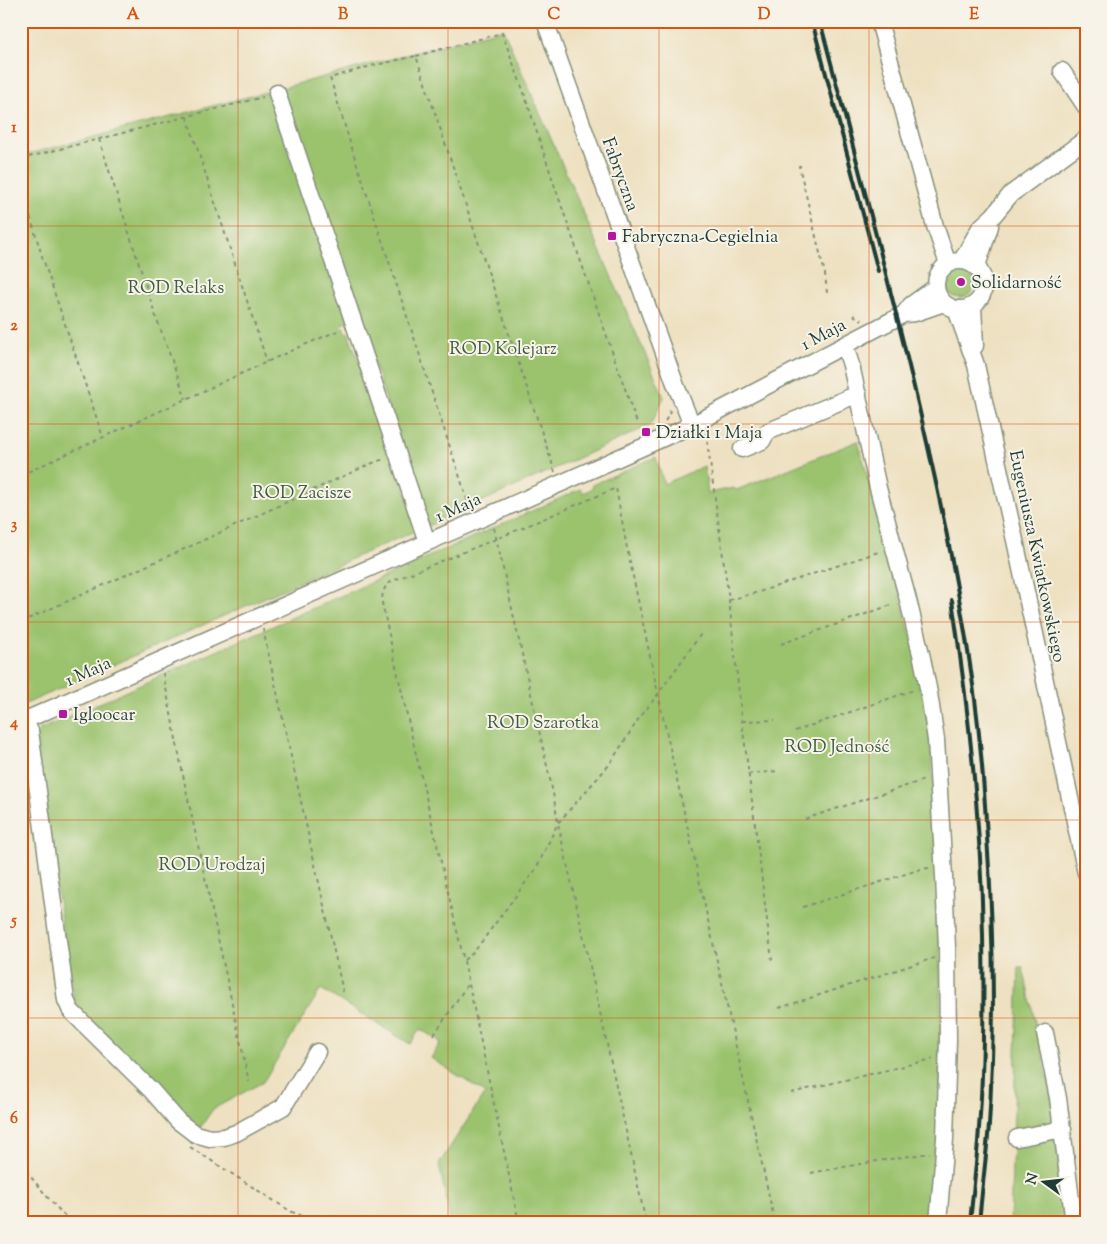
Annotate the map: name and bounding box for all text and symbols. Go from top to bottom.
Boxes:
text: A [127,4,140,27]
text: B [338,4,348,27]
text: C [548,4,561,27]
text: D [758,4,771,27]
text: E [969,4,979,27]
text: 1 [11,117,17,140]
street label: Fabryczna [594,134,644,215]
place label: Fabryczna-Cegielnia [622,225,778,251]
marker: Fabryczna-Cegielnia [606,230,618,242]
place label: Solidarność [971,271,1062,297]
park label: ROD Relaks [128,276,224,302]
marker: Solidarność [955,276,967,288]
street label: 1 Maja [797,313,851,358]
text: 2 [10,315,18,338]
park label: ROD Kolejarz [449,337,557,363]
place label: Działki 1 Maja [656,421,762,447]
marker: Działki 1 Maja [640,426,652,438]
street label: Eugeniusza Kwiatkowskiego [1001,448,1071,665]
park label: ROD Zacisze [252,481,352,507]
street label: 1 Maja [432,487,486,530]
text: 3 [11,514,18,537]
street label: 1 Maja [62,651,116,694]
place label: Igloocar [73,703,135,729]
marker: Igloocar [57,708,69,720]
park label: ROD Szarotka [487,711,599,737]
text: 4 [9,712,18,735]
park label: ROD Jedność [784,735,890,761]
park label: ROD Urodzaj [158,853,266,879]
text: 5 [9,910,17,933]
text: 6 [10,1108,18,1131]
north arrow [1020,1156,1070,1206]
text: N [1022,1171,1044,1187]

